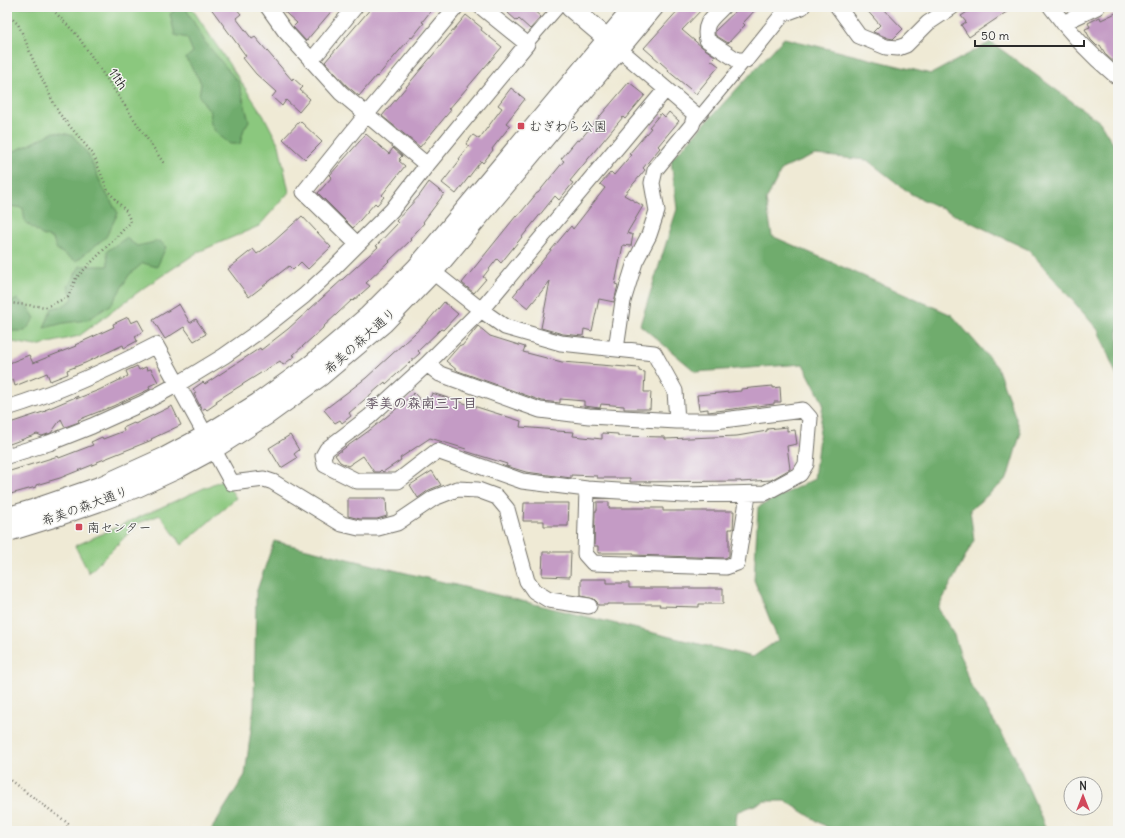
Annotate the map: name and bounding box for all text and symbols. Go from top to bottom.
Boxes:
scale bar [975,22,1084,48]
text: 50 m [981,28,1010,43]
street label: 11th [105,65,132,93]
place label: むぎわら公園 [529,118,607,135]
marker: むぎわら公園 [516,121,526,131]
street label: 希美の森大通り [320,304,400,378]
district label: 季美の森南三丁目 [365,394,477,412]
street label: 希美の森大通り [39,482,131,530]
place label: 南センター [87,519,151,536]
marker: 南センター [74,522,84,532]
north arrow [1063,776,1103,816]
text: N [1079,779,1087,793]

